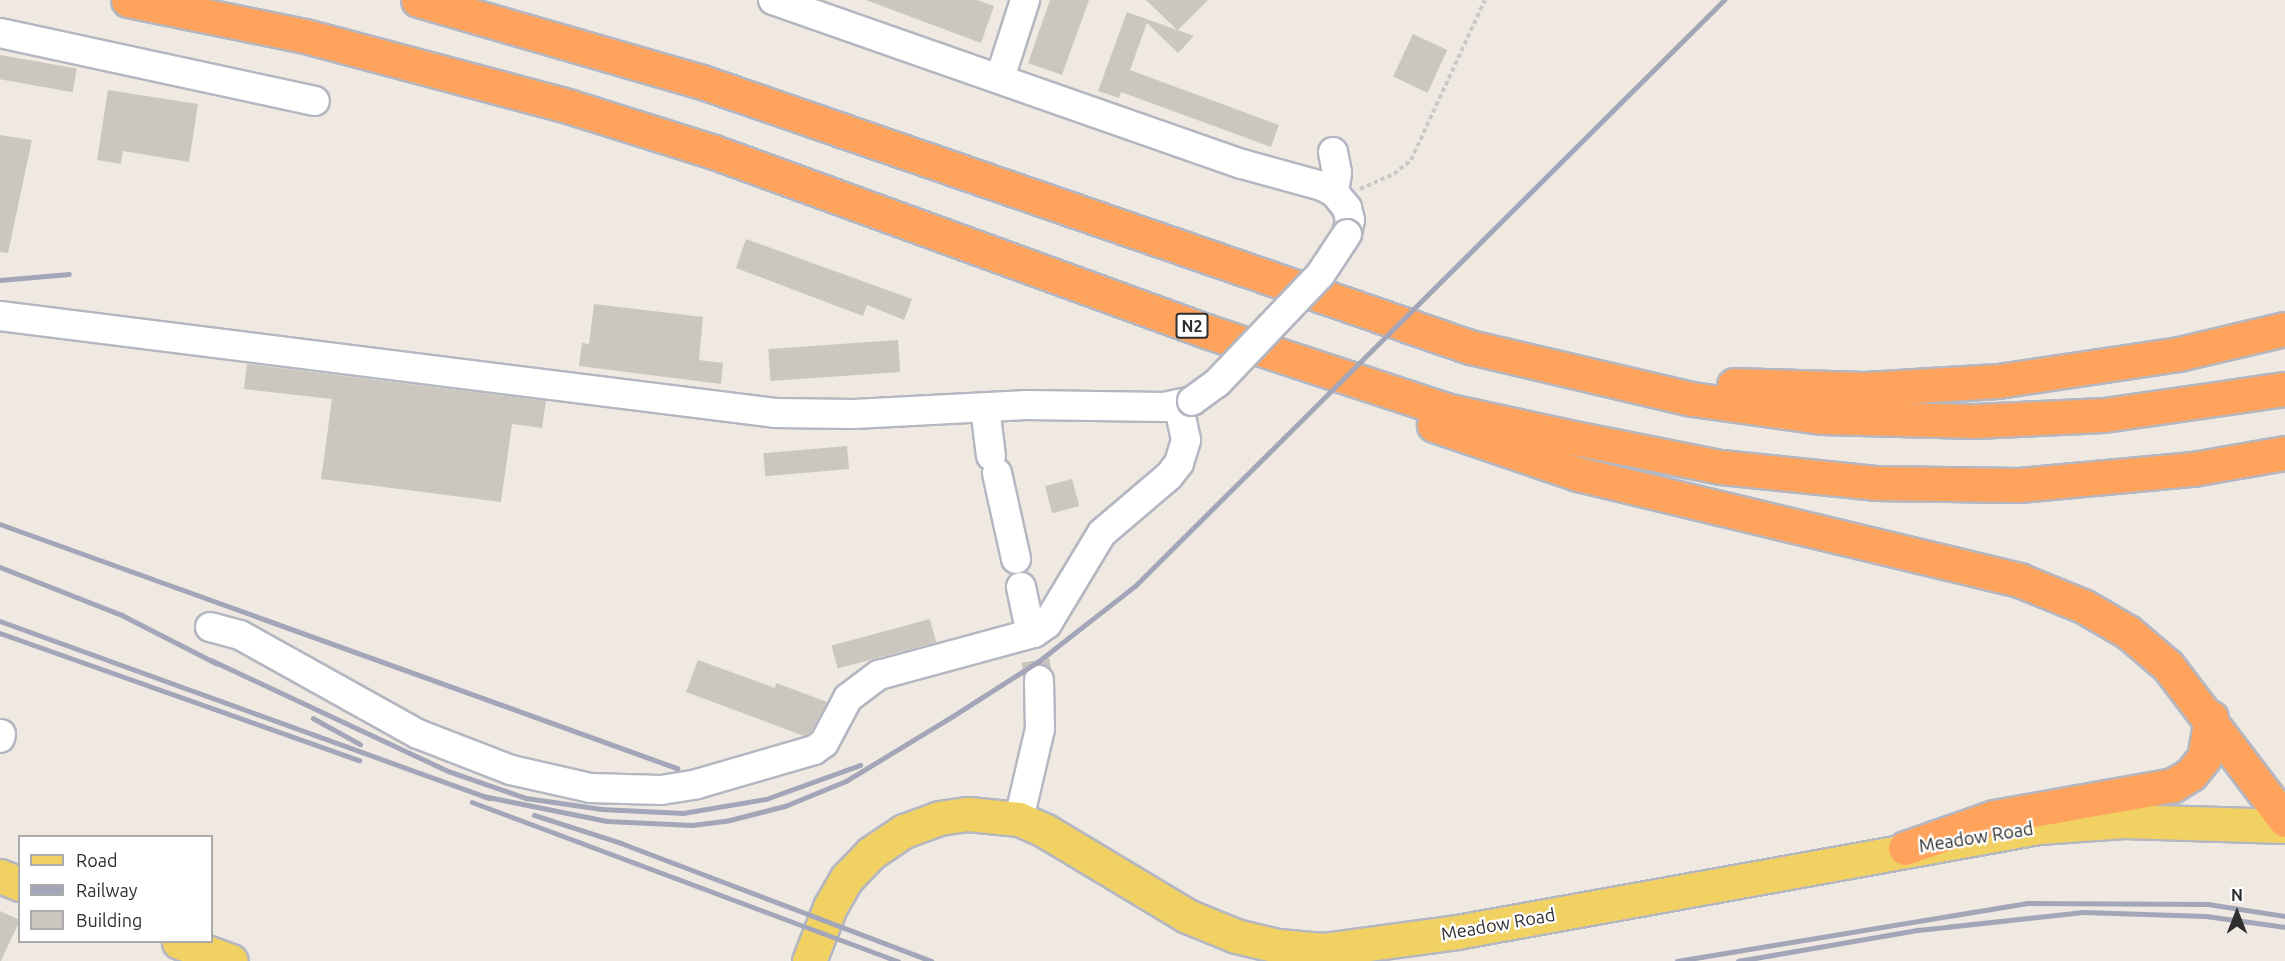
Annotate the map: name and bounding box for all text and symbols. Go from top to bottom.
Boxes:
road number: N2 [1176,313,1208,339]
street label: Meadow Road [1917,817,2035,857]
legend [18,835,213,943]
text: Road [76,850,118,870]
text: Railway [76,880,137,900]
north arrow [2207,883,2267,943]
text: N [2231,886,2243,904]
street label: Meadow Road [1439,903,1557,945]
text: Building [76,910,142,930]

